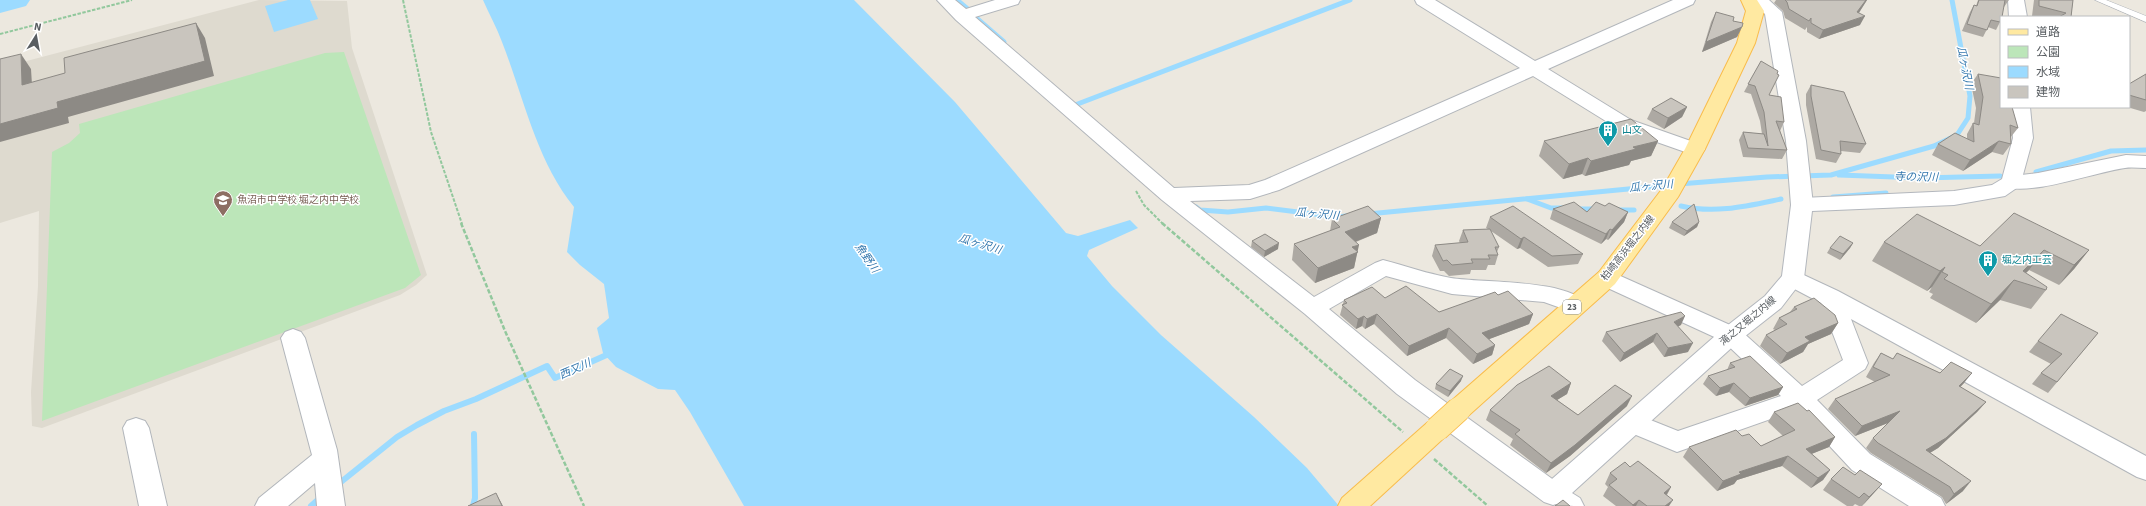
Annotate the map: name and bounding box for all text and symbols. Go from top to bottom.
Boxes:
north arrow [16,16,56,56]
legend [2000,16,2130,108]
text: N [33,19,43,35]
text: 道路 [2036,24,2060,41]
text: 公園 [2036,44,2060,61]
water label: 瓜ヶ沢川 [1953,45,1977,92]
text: 水域 [2036,64,2060,81]
text: 建物 [2036,84,2060,101]
building icon: 山文 [1597,119,1619,147]
place label: 山文 [1622,123,1642,137]
water label: 寺の沢川 [1894,169,1939,185]
water label: 瓜ヶ沢川 [1628,177,1675,195]
school or university icon: 魚沼市中学校 堀之内中学校 [212,189,234,217]
place label: 魚沼市中学校 堀之内中学校 [237,193,359,207]
water label: 瓜ヶ沢川 [1294,205,1341,223]
street label: 柏崎高浜堀之内線 [1598,212,1658,284]
water label: 瓜ヶ沢川 [957,230,1004,258]
water label: 魚野川 [851,240,883,277]
building icon: 堀之内工芸 [1977,249,1999,277]
place label: 堀之内工芸 [2002,253,2052,267]
street label: 滝之又堀之内線 [1717,293,1779,349]
road number: 23 [1563,300,1581,314]
water label: 西又川 [557,355,594,383]

